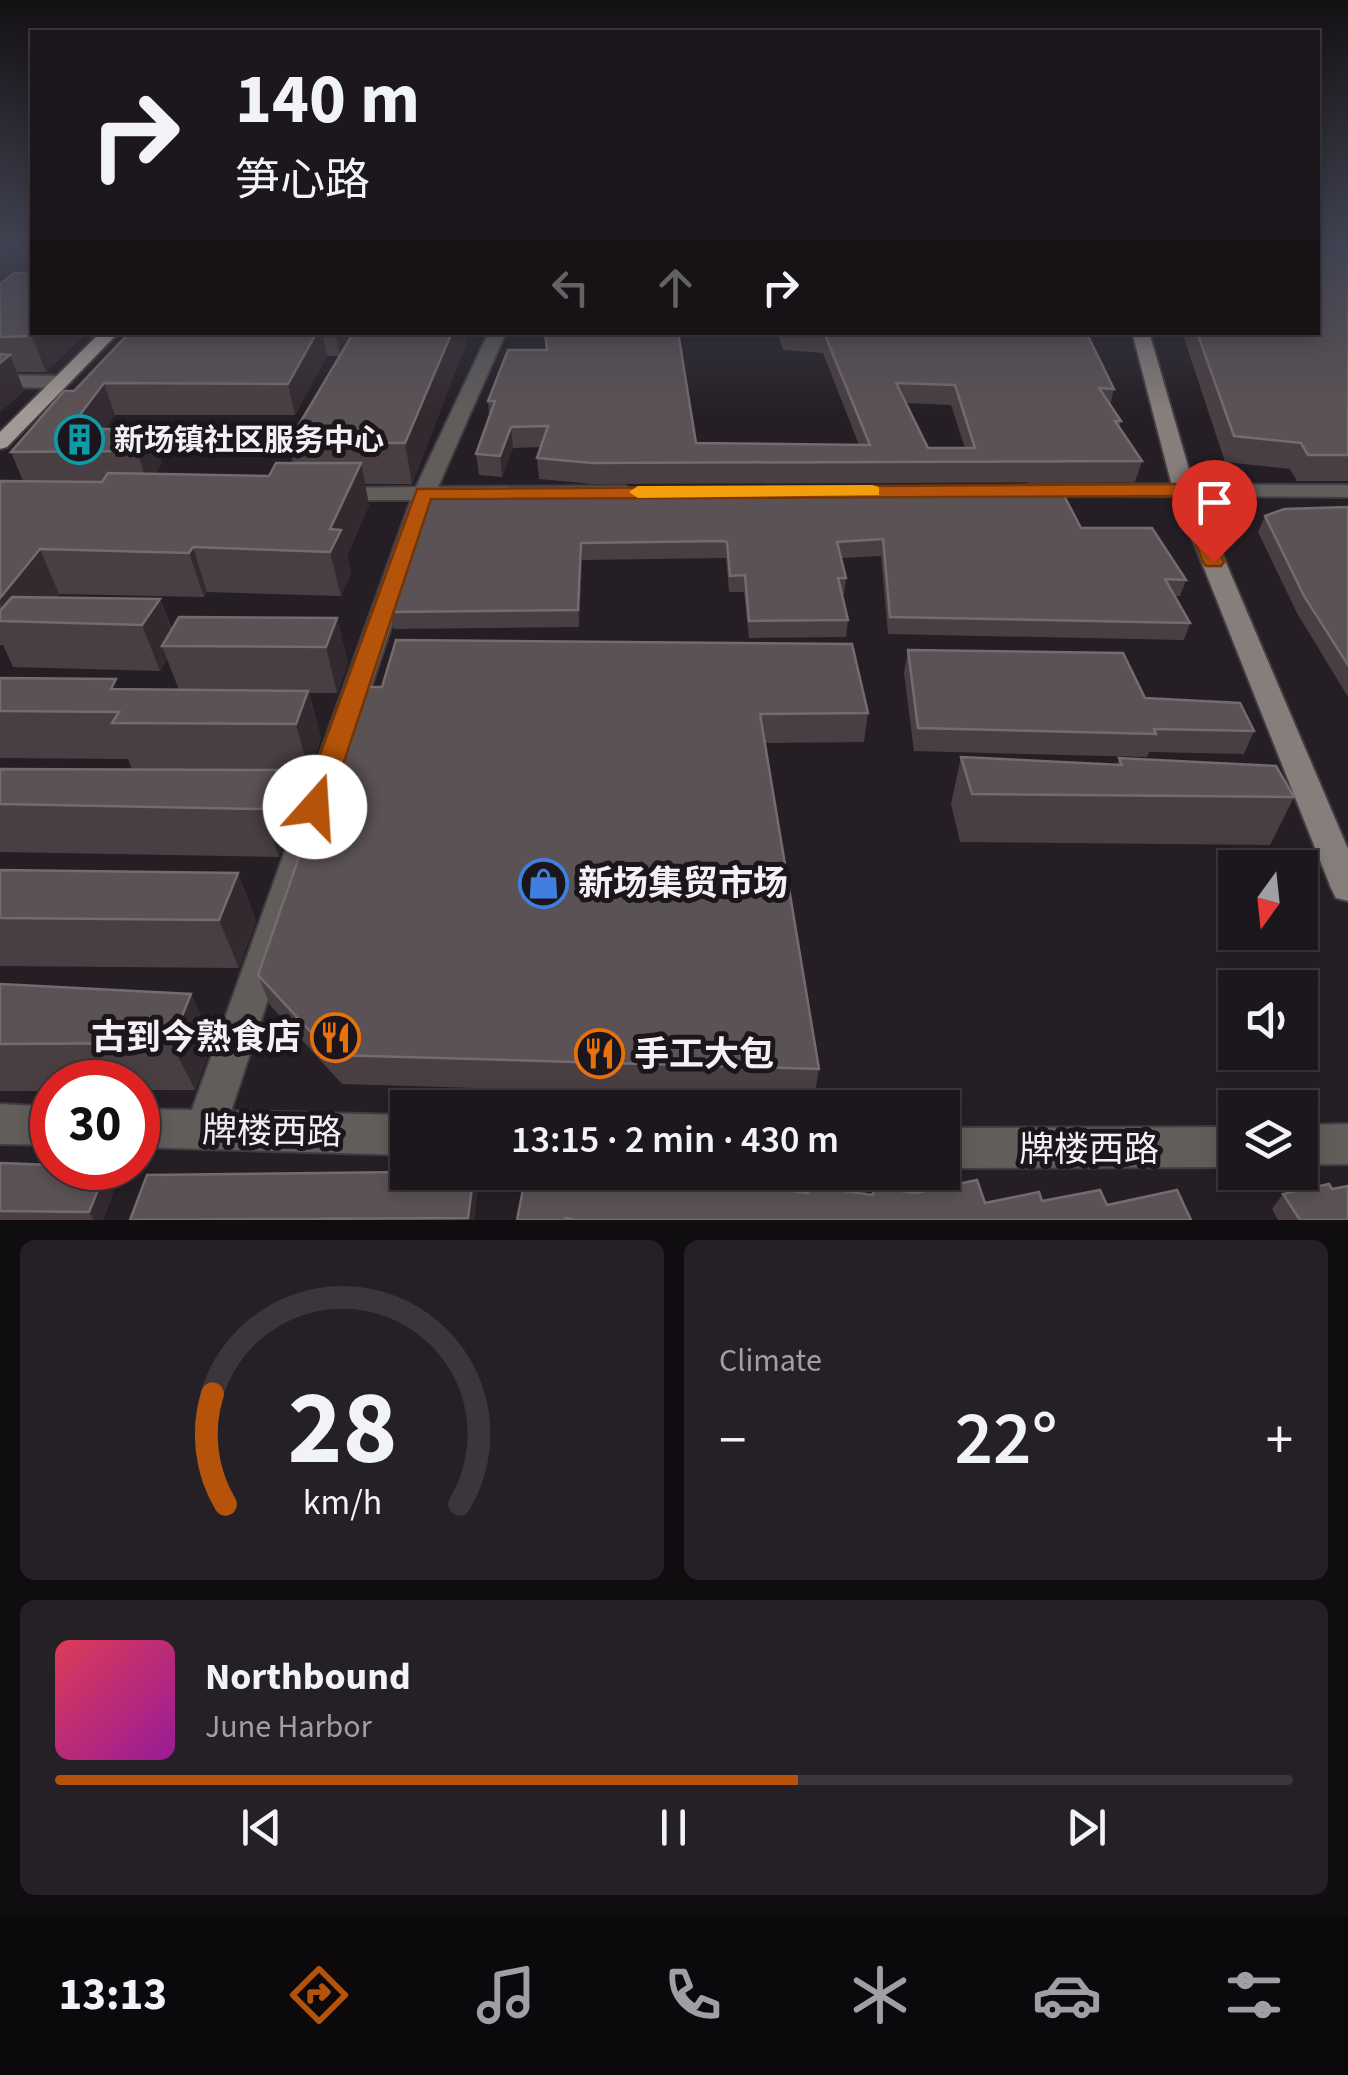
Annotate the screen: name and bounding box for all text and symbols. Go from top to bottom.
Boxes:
text: 140 m [235,50,420,150]
icon: right [70,70,200,200]
text: 笋心路 [235,149,370,213]
icon: left [543,260,598,315]
icon: ahead [648,260,703,315]
icon: right [753,260,808,315]
building icon: 新场镇社区服务中心 [53,414,105,466]
place label: 新场镇社区服务中心 [114,419,384,462]
pin [1172,460,1257,563]
icon: arrive [1187,475,1242,530]
position arrow [263,755,367,859]
north arrow [1218,850,1318,950]
map controls [1218,850,1318,1190]
shop icon: 新场集贸市场 [517,857,569,909]
place label: 新场集贸市场 [578,859,788,909]
button: sound [1218,970,1318,1070]
restaurant icon: 古到今熟食店 [310,1011,362,1063]
place label: 古到今熟食店 [91,1013,301,1063]
restaurant icon: 手工大包 [573,1028,625,1080]
place label: 手工大包 [634,1030,774,1080]
speed limit sign: 30 [30,1060,160,1190]
button: layers [1218,1090,1318,1190]
street label: 牌楼西路 [202,1106,342,1158]
text: 13:15 · 2 min · 430 m [511,1113,839,1167]
street label: 牌楼西路 [1019,1125,1159,1175]
text: Climate [719,1338,822,1384]
text: 28 [287,1356,397,1504]
text: 22° [954,1386,1058,1493]
text: − [719,1402,746,1480]
text: + [1266,1402,1293,1480]
text: km/h [302,1477,382,1528]
text: Northbound [205,1650,411,1704]
text: June Harbor [205,1704,372,1750]
icon: previous [234,1800,289,1855]
icon: pause [646,1800,701,1855]
icon: next [1059,1800,1114,1855]
icon: directions [284,1960,354,2030]
icon: music [471,1960,541,2030]
icon: phone [658,1960,728,2030]
icon: climate [845,1960,915,2030]
icon: car [1032,1960,1102,2030]
icon: filters [1219,1960,1289,2030]
text: 13:13 [59,1963,167,2027]

